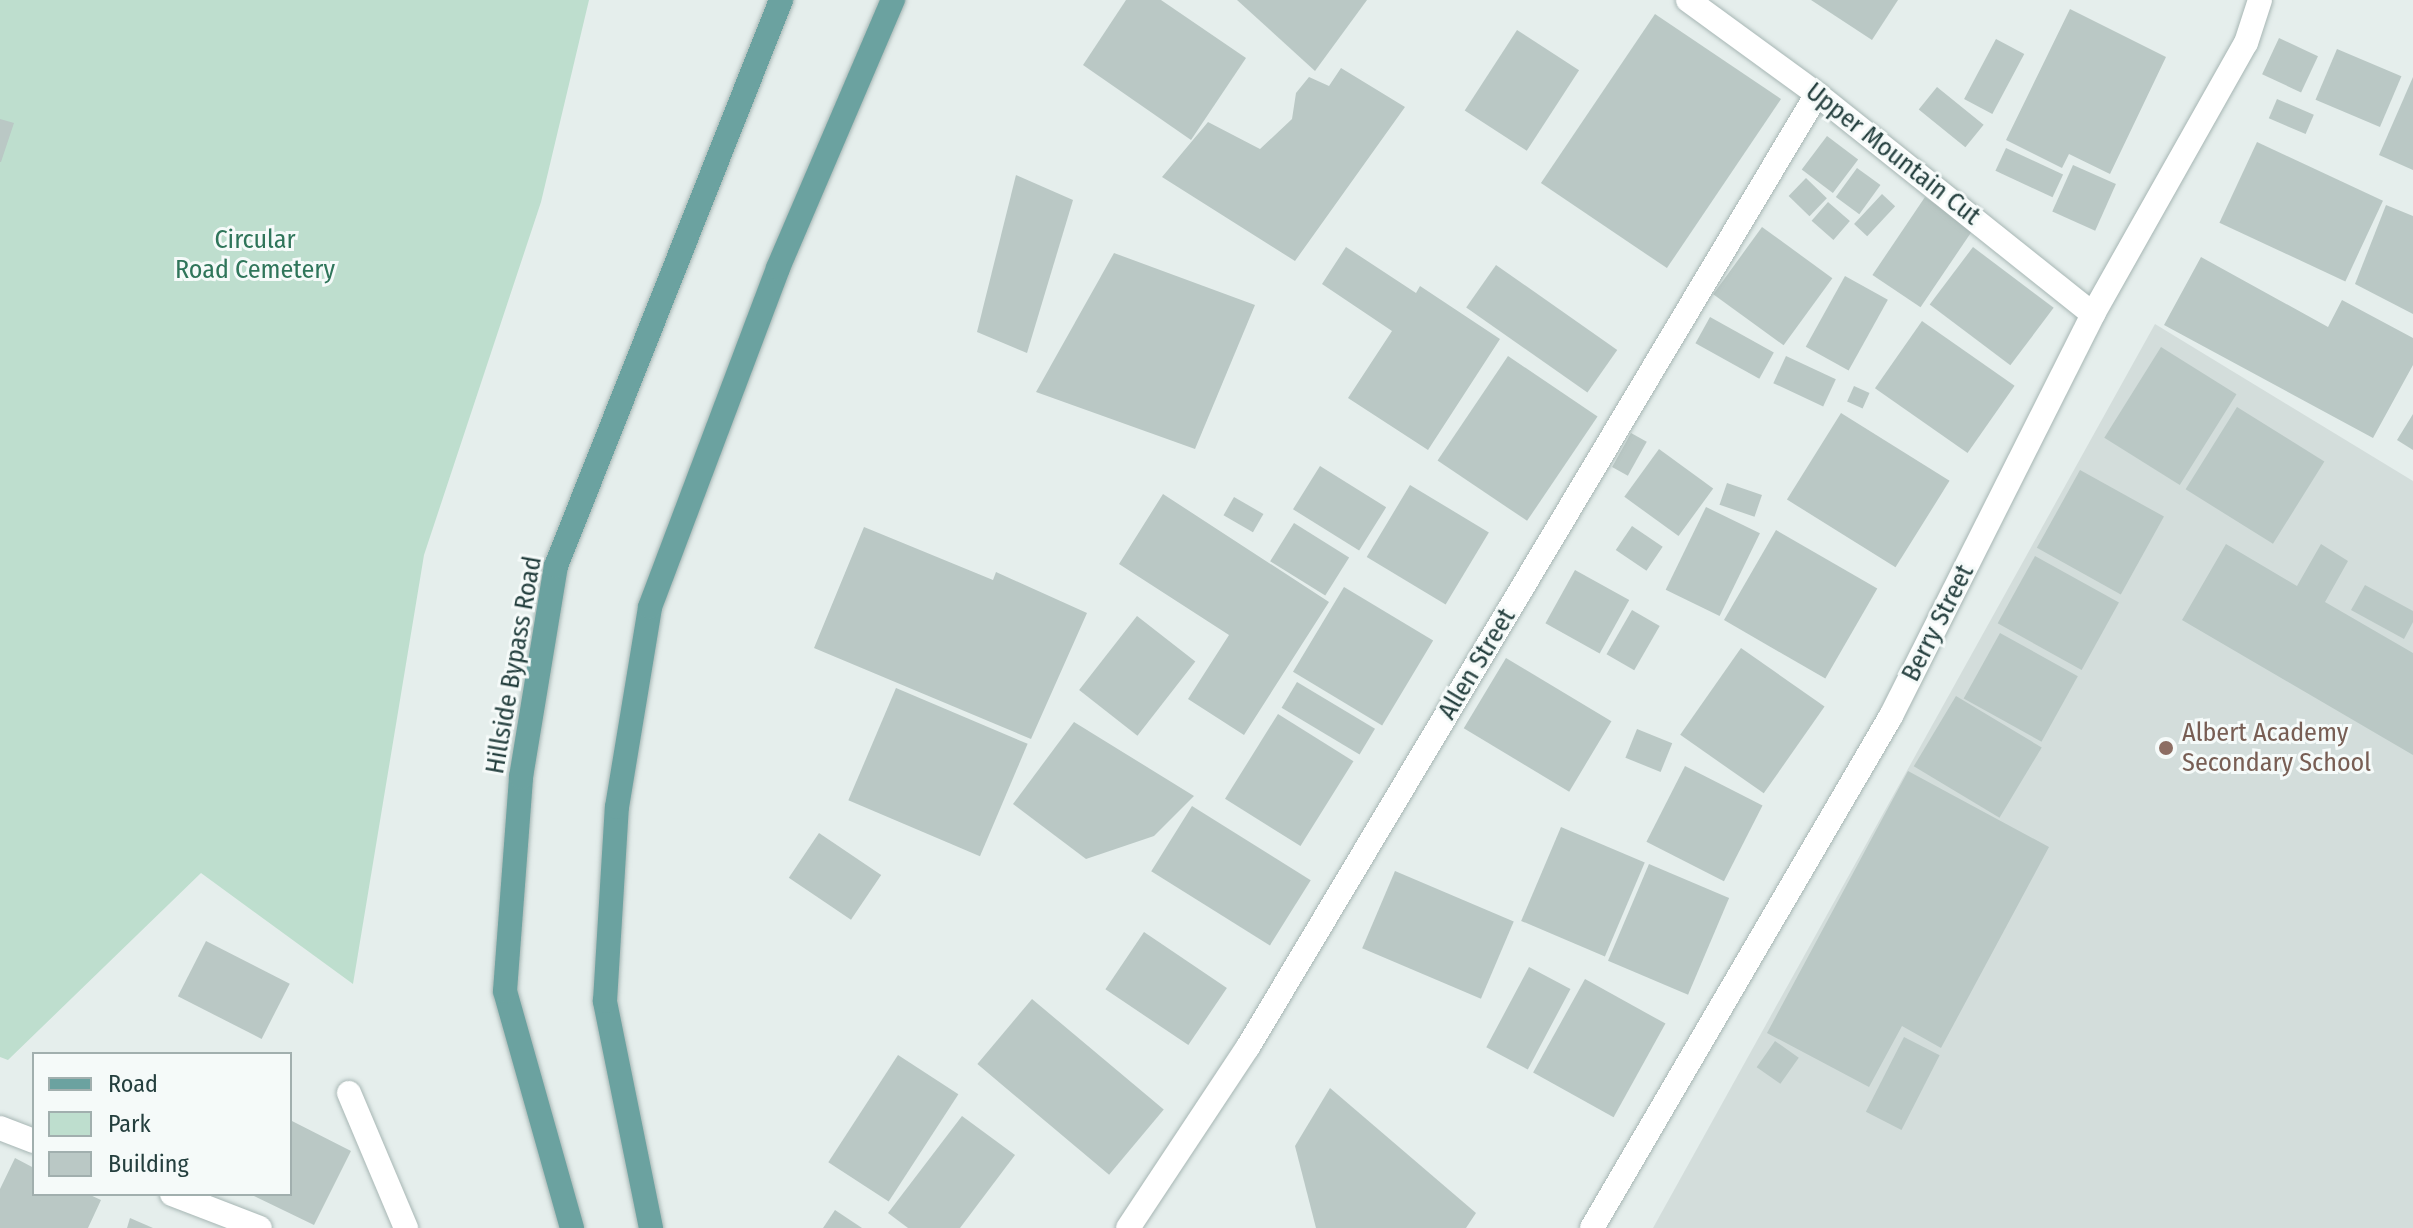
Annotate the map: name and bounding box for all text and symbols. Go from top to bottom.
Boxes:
street label: Upper Mountain Cut [1800,76,1986,232]
park label: Circular Road Cemetery [175,224,335,286]
street label: Hillside Bypass Road [479,554,549,776]
street label: Berry Street [1895,559,1981,687]
street label: Allen Street [1432,603,1522,725]
place label: Albert Academy Secondary School [2182,717,2371,778]
marker: Albert Academy Secondary School [2157,739,2175,757]
legend [32,1052,292,1196]
text: Road [108,1070,158,1098]
text: Park [108,1110,151,1138]
text: Building [108,1150,189,1178]

